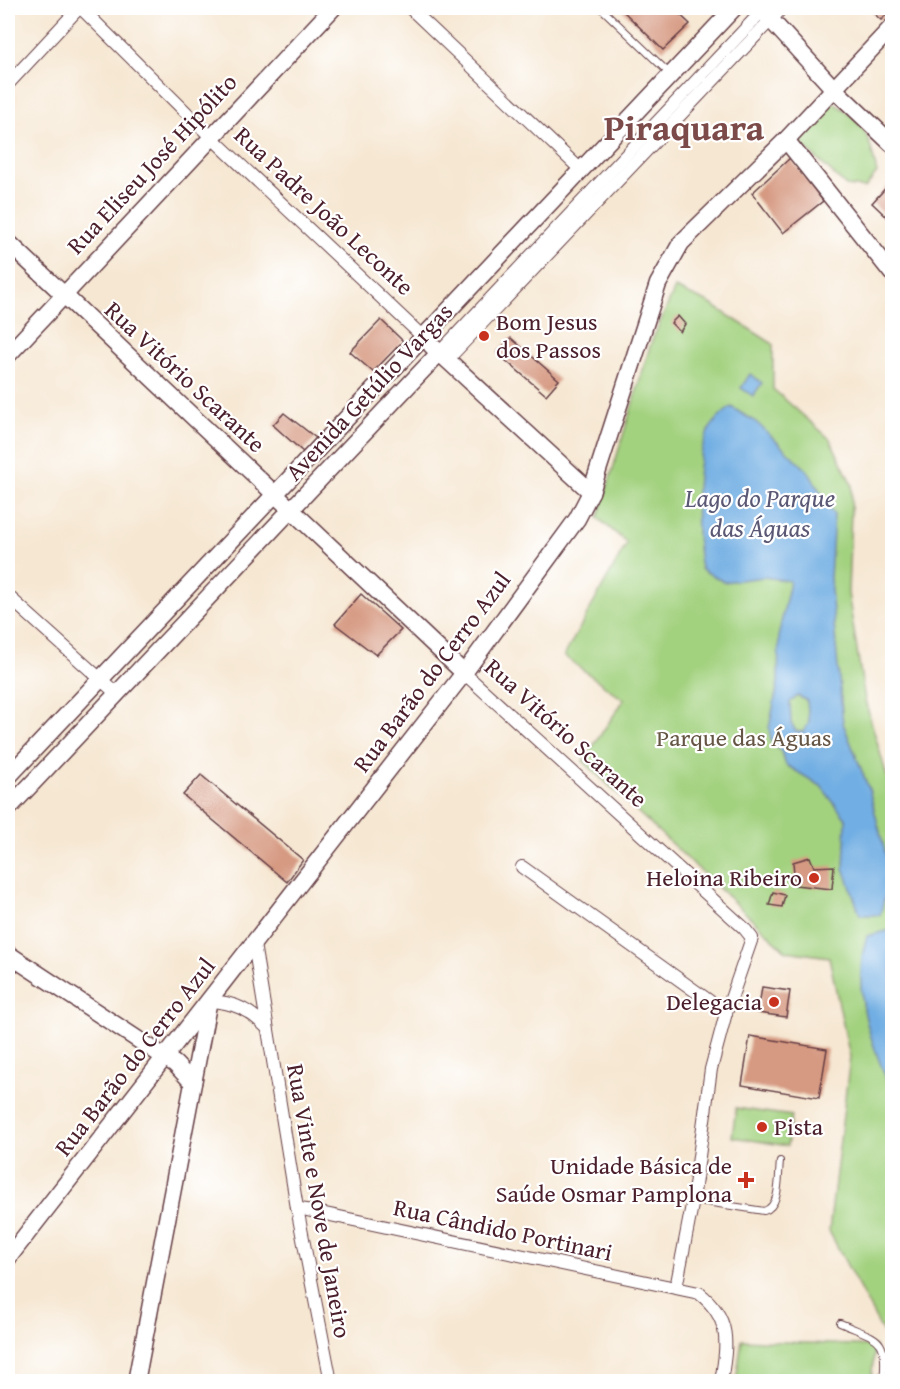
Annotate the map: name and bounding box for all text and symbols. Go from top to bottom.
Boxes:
street label: Rua Eliseu José Hipólito [58,65,245,262]
district label: Piraquara [604,100,765,153]
street label: Rua Padre João Leconte [227,118,422,303]
street label: Rua Vitório Scarante [97,293,274,461]
street label: Avenida Getúlio Vargas [277,295,461,488]
place label: Bom Jesus dos Passos [496,304,601,367]
marker: Bom Jesus dos Passos [477,329,491,343]
water label: Lago do Parque das Águas [684,478,835,547]
street label: Rua Barão do Cerro Azul [344,564,519,779]
street label: Rua Vitório Scarante [477,650,656,815]
park label: Parque das Águas [656,720,832,755]
place label: Heloina Ribeiro [646,860,802,895]
marker: Heloina Ribeiro [807,871,821,885]
street label: Rua Barão do Cerro Azul [46,950,224,1163]
place label: Delegacia [666,984,763,1019]
marker: Delegacia [767,995,781,1009]
street label: Rua Vinte e Nove de Janeiro [278,1061,361,1341]
place label: Pista [774,1109,824,1144]
marker: Pista [755,1120,769,1134]
place label: Unidade Básica de Saúde Osmar Pamplona [496,1148,733,1211]
marker: Unidade Básica de Saúde Osmar Pamplona [737,1171,755,1189]
street label: Rua Cândido Portinari [390,1189,616,1270]

